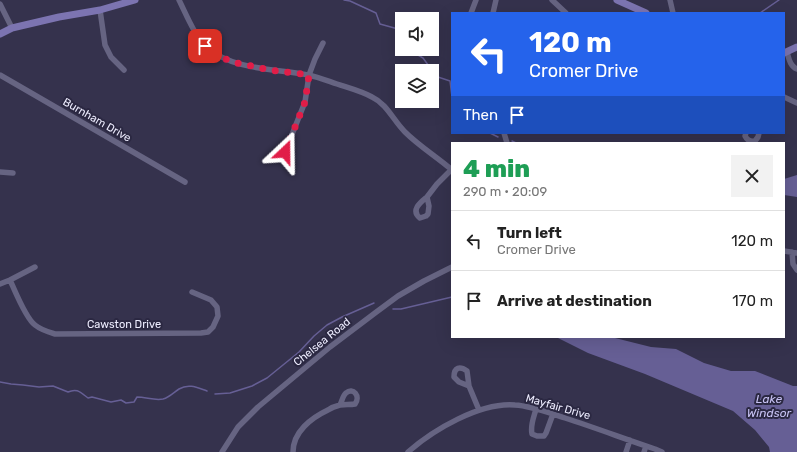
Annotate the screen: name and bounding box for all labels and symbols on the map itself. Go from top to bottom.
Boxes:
pin [188,29,222,63]
street label: Burnham Drive [61,95,133,145]
position arrow [264,131,306,173]
street label: Chelsea Road [291,315,353,369]
street label: Cawston Drive [87,318,161,331]
street label: Mayfair Drive [524,392,592,422]
water label: Lake Windsor [747,392,792,420]

